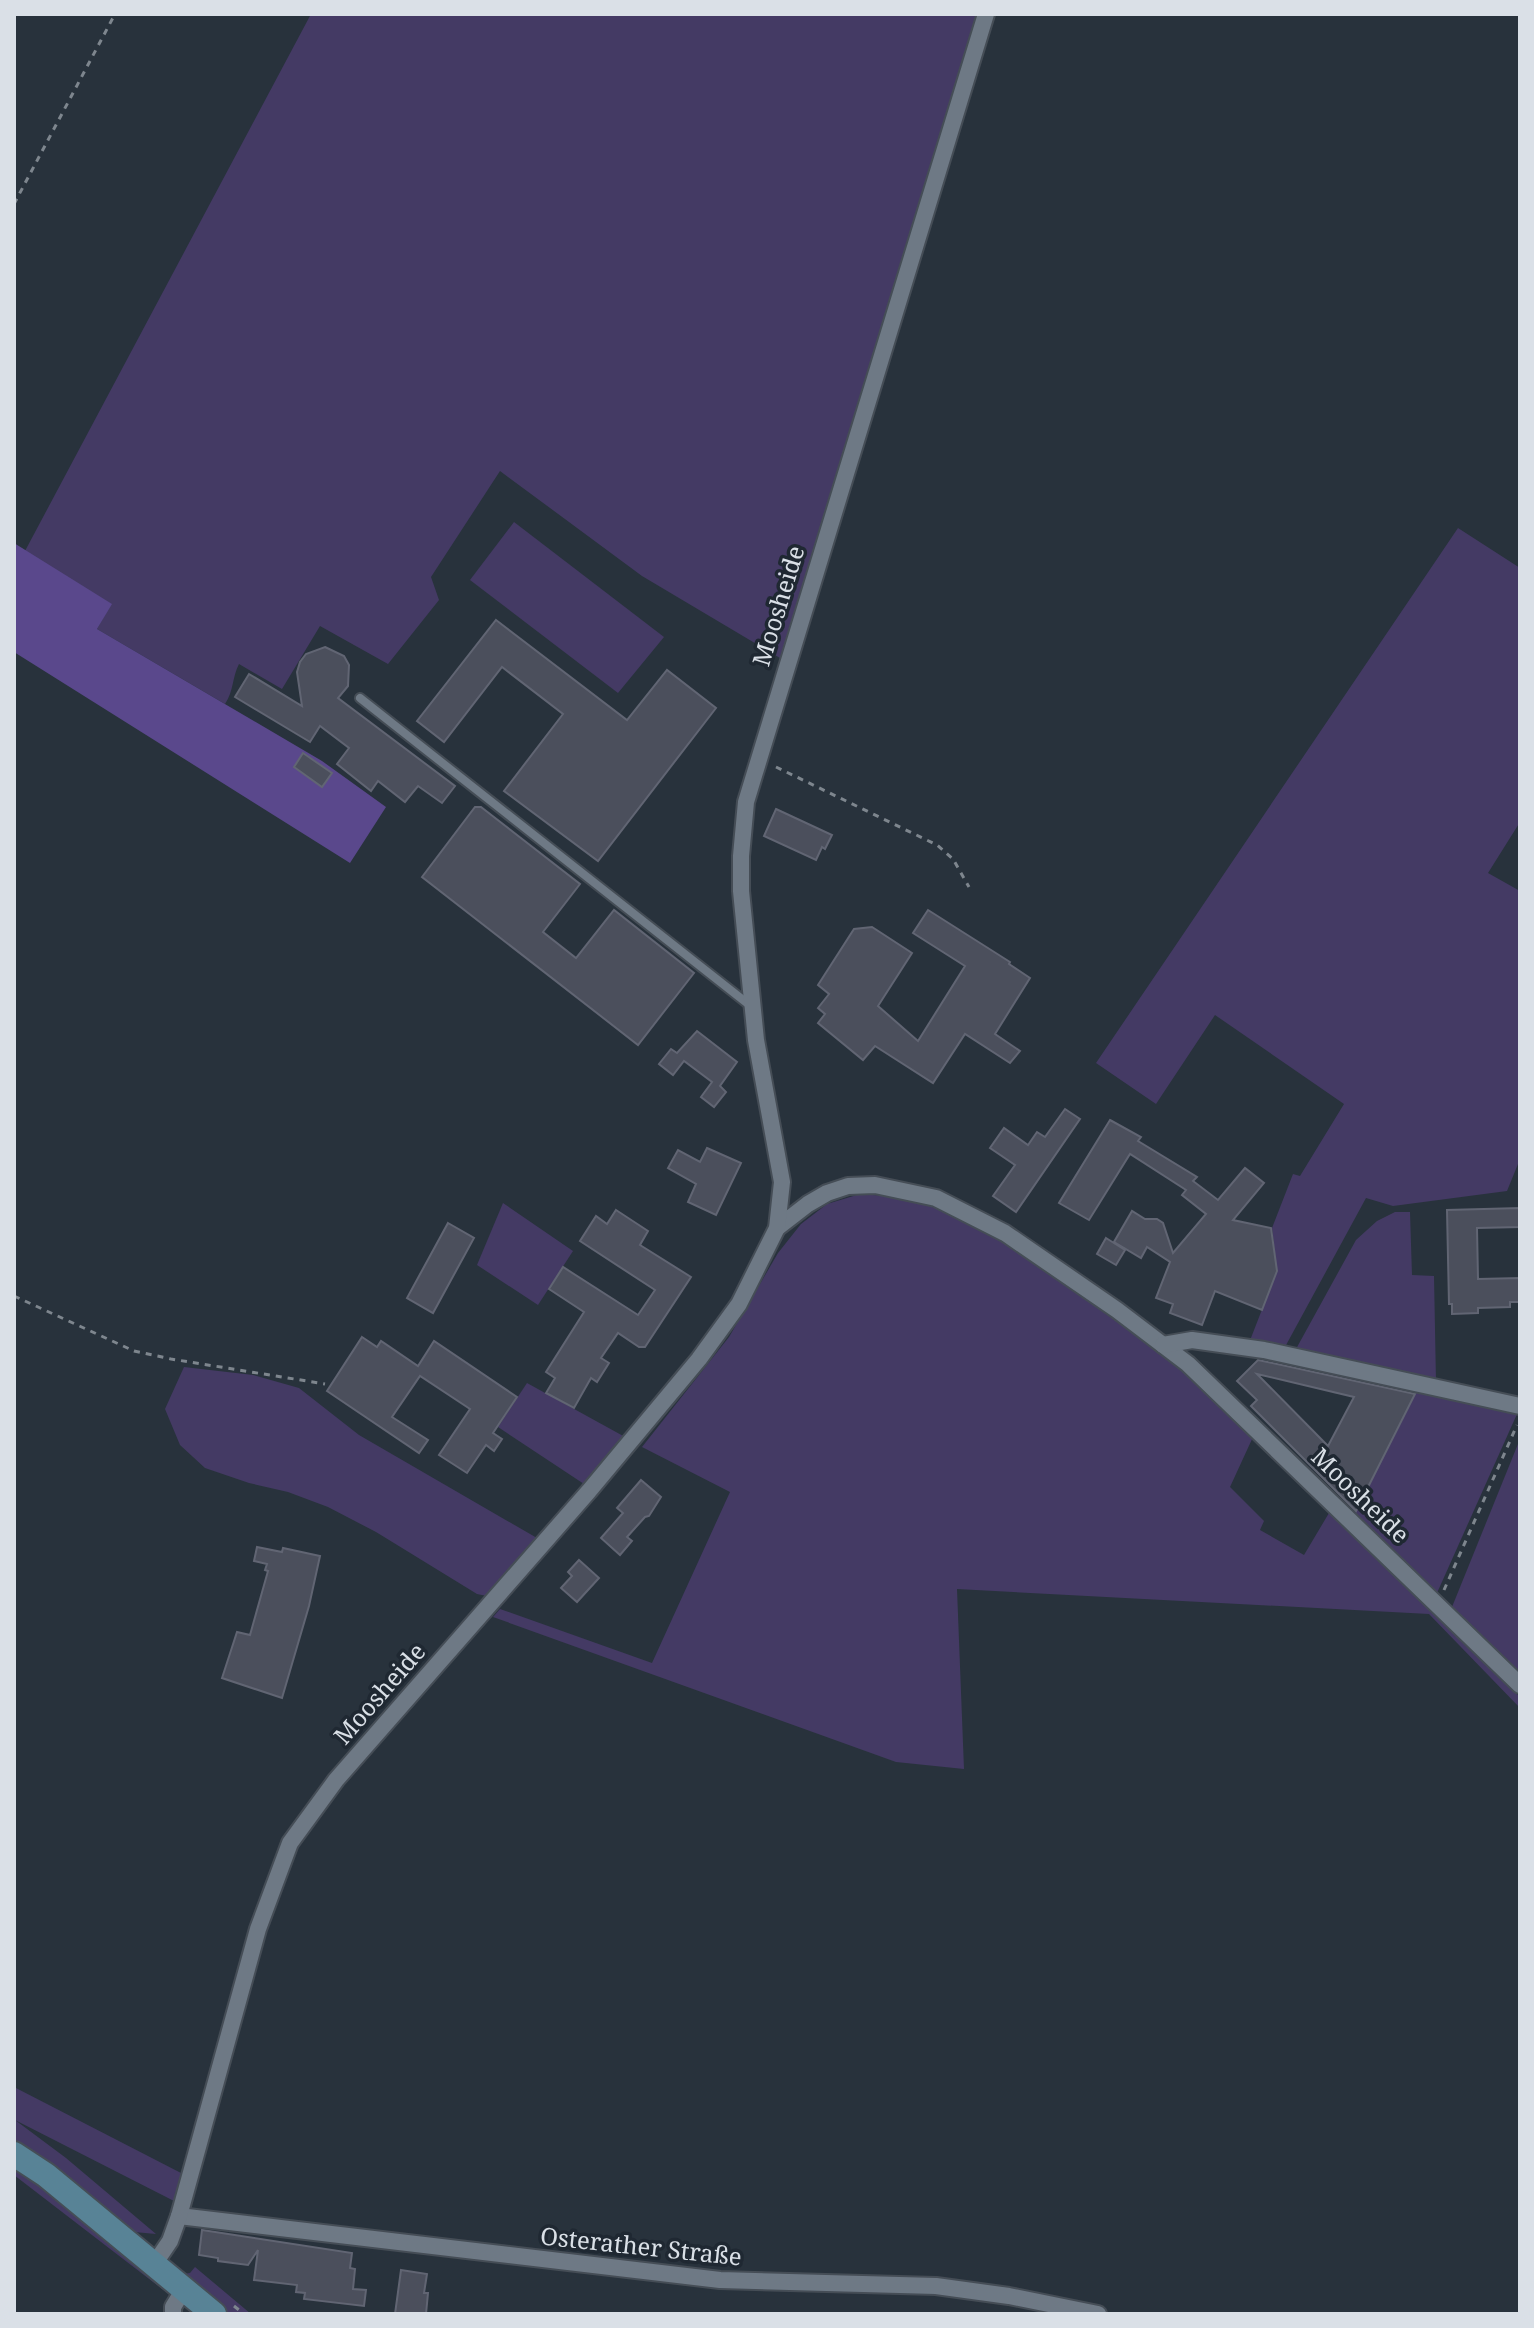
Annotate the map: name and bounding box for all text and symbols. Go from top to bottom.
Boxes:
street label: Moosheide [744,541,812,670]
street label: Moosheide [1305,1440,1417,1550]
street label: Moosheide [326,1635,432,1751]
street label: Osterather Straße [539,2219,744,2273]

